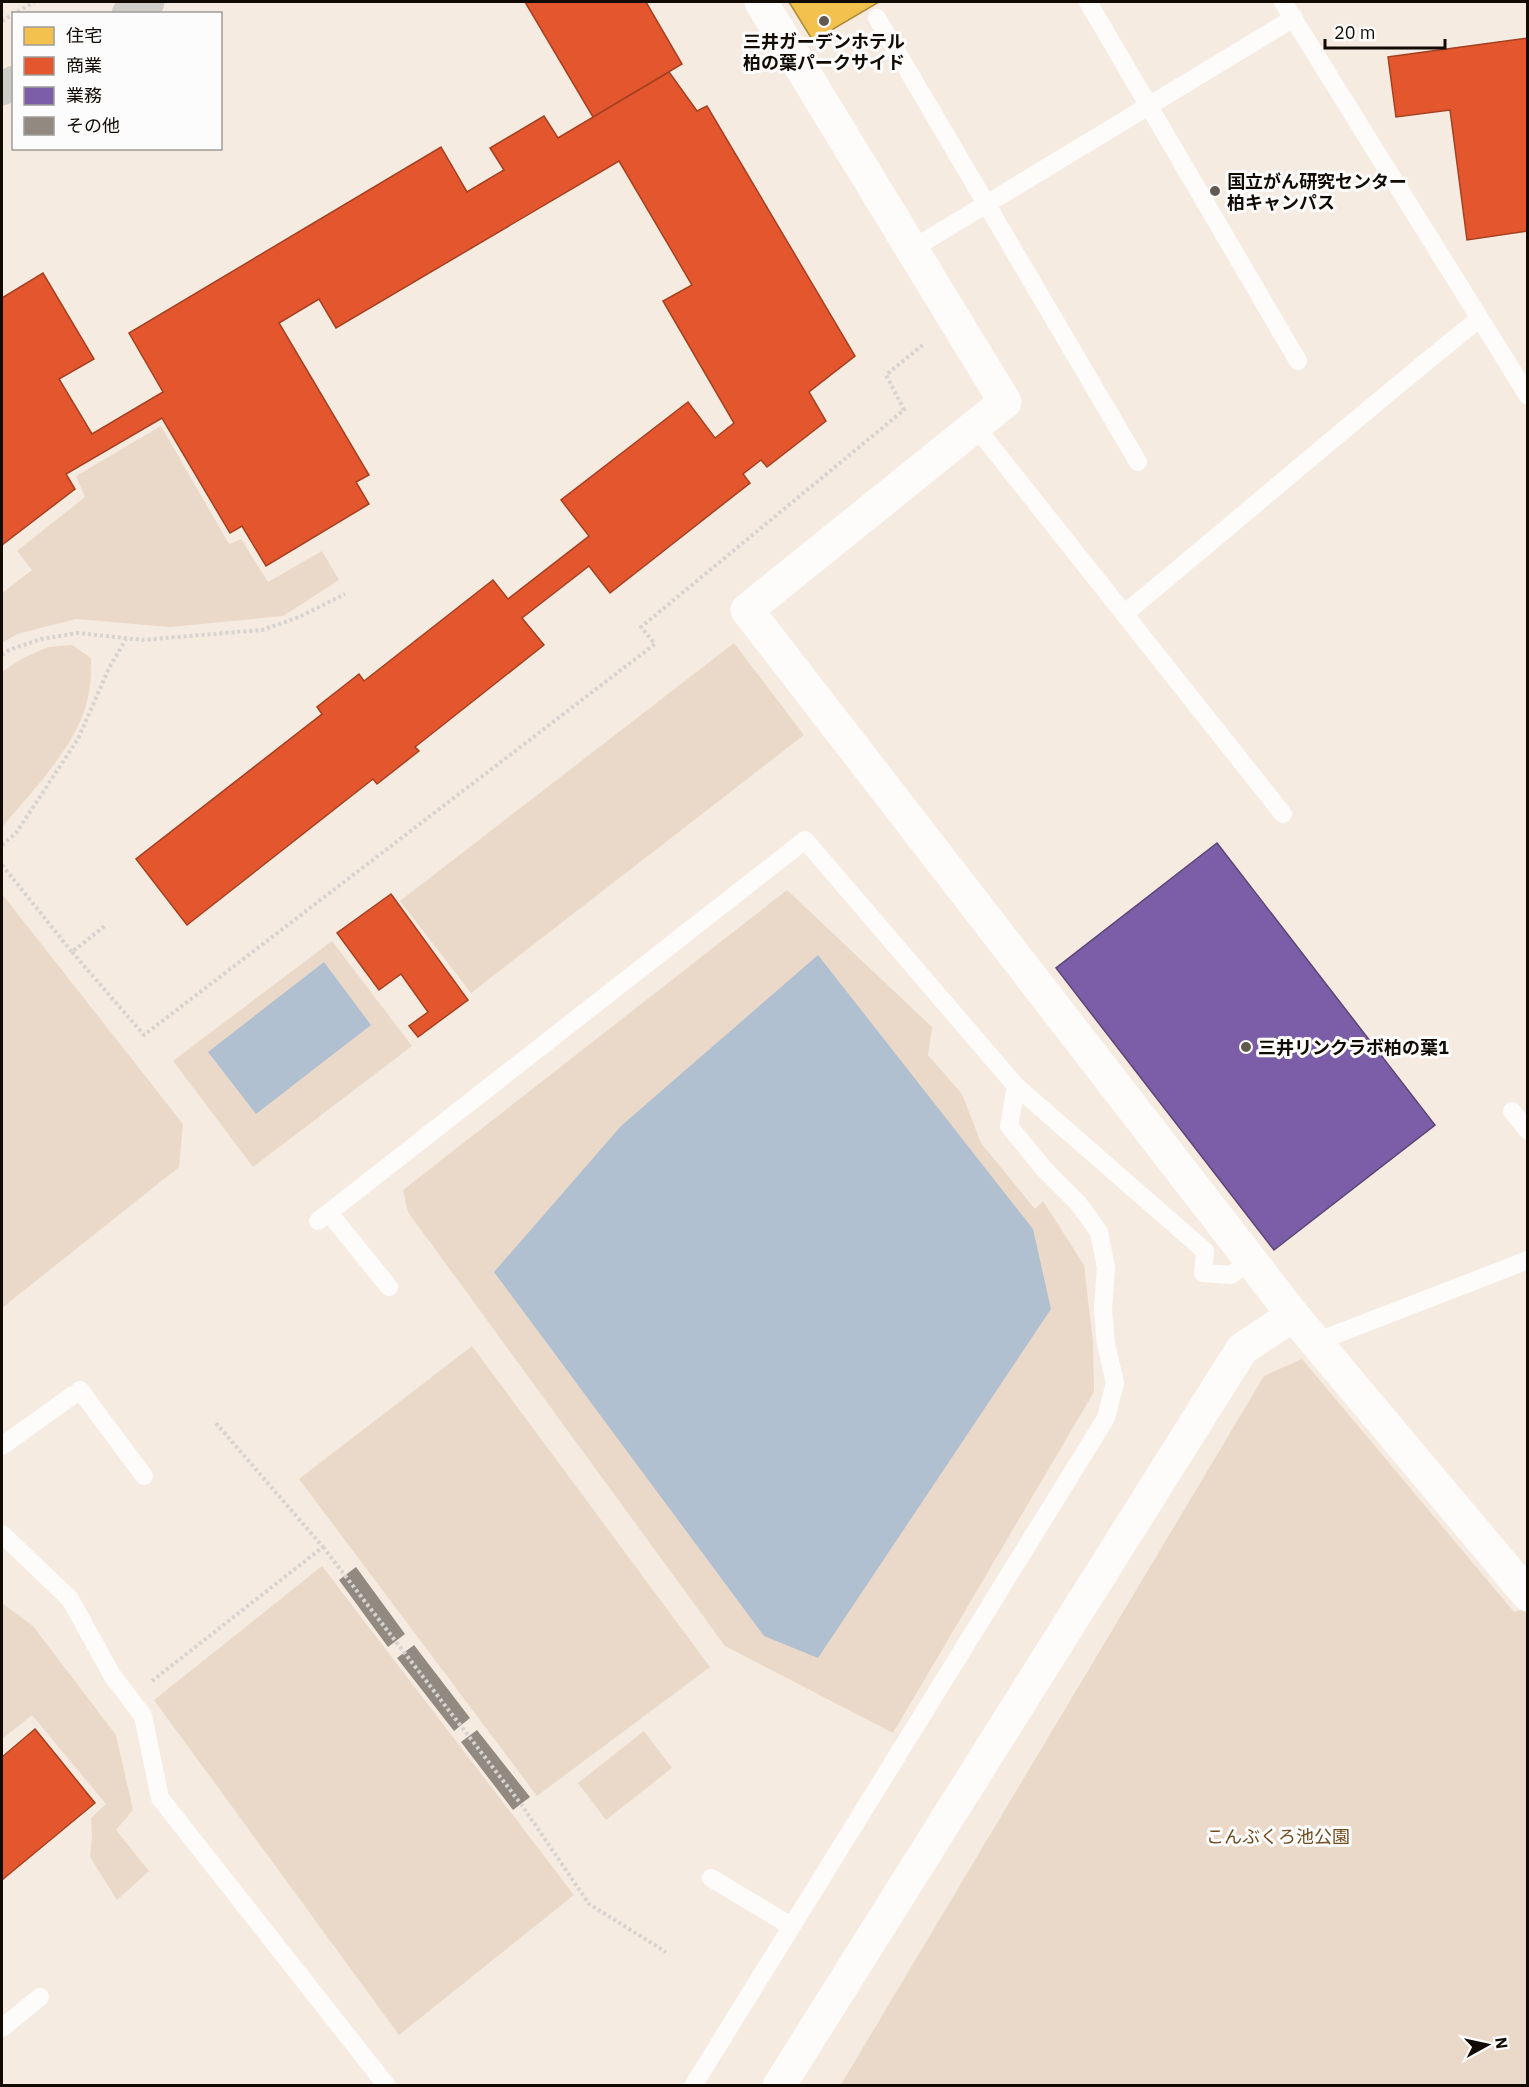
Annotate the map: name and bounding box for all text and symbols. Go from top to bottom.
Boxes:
legend [12,12,222,150]
scale bar [1325,12,1445,50]
marker: 三井ガーデンホテル 柏の葉パークサイド [817,14,831,28]
text: 20 m [1334,21,1376,44]
text: 住宅 [66,24,102,47]
place label: 三井ガーデンホテル 柏の葉パークサイド [743,30,905,74]
text: 商業 [66,54,102,77]
text: 業務 [66,84,102,107]
text: その他 [66,114,120,137]
place label: 国立がん研究センター 柏キャンパス [1227,170,1407,214]
marker: 国立がん研究センター 柏キャンパス [1208,184,1222,198]
place label: 三井リンクラボ柏の葉1 [1258,1036,1449,1059]
marker: 三井リンクラボ柏の葉1 [1239,1040,1253,1054]
park label: こんぶくろ池公園 [1206,1825,1350,1848]
north arrow [1457,2015,1517,2075]
text: N [1491,2036,1513,2050]

